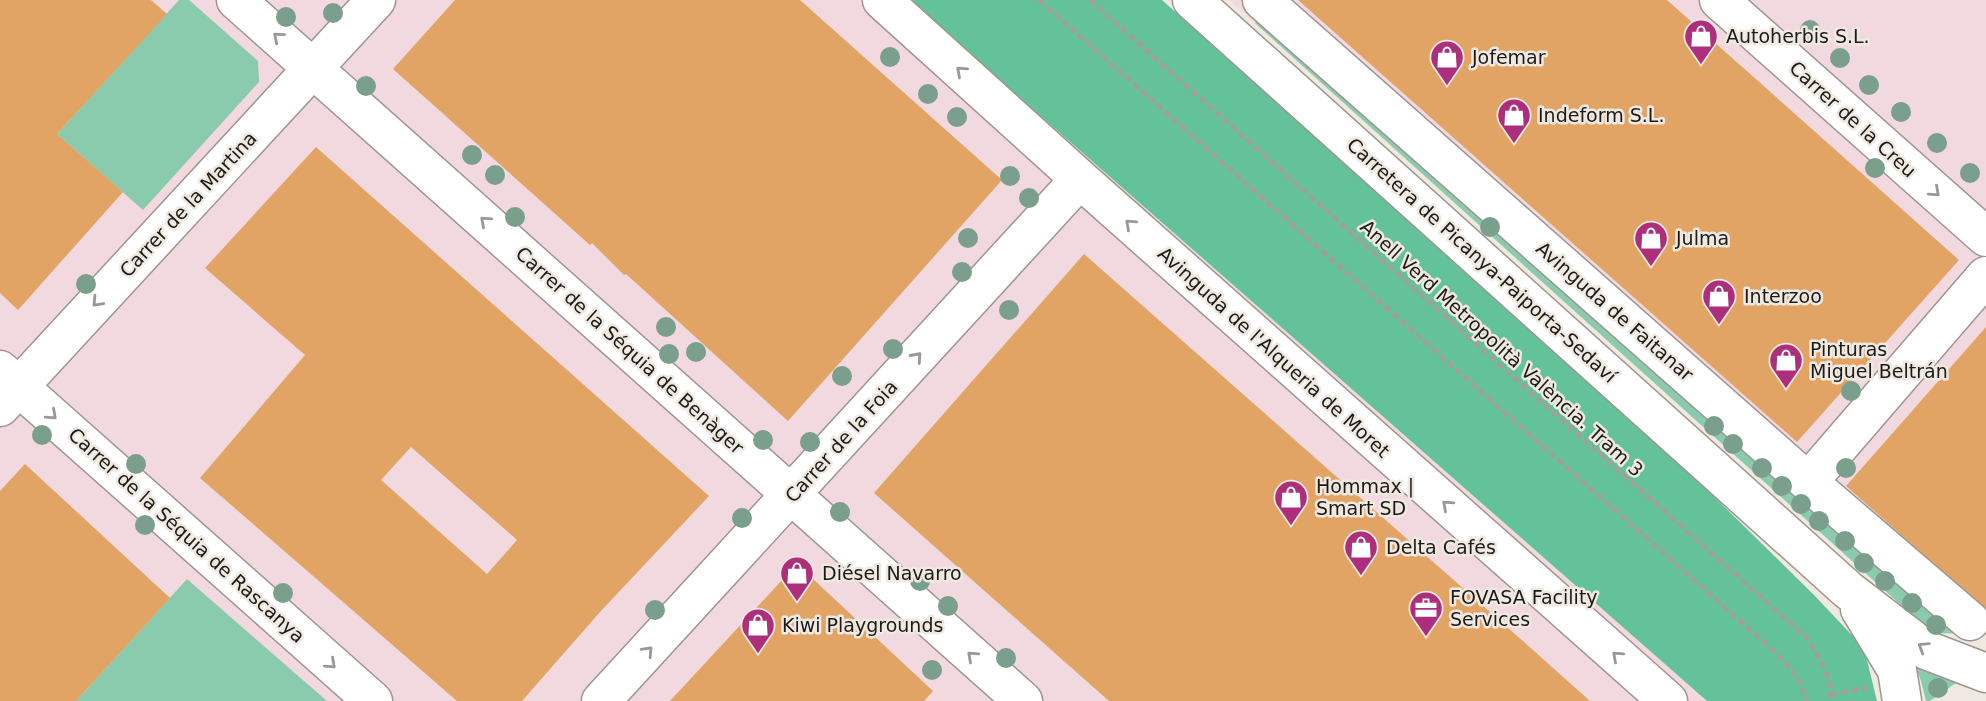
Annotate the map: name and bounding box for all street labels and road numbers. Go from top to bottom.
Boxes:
street label: Carrer de la Creu [1785,56,1921,182]
street label: Carrer de la Martina [115,127,261,281]
street label: Carretera de Picanya-Paiporta-Sedaví [1343,133,1622,387]
street label: Anell Verd Metropolità València. Tram 3 [1356,215,1648,481]
street label: Avinguda de Faitanar [1532,237,1698,385]
street label: Carrer de la Séquia de Benàger [512,242,748,458]
street label: Avinguda de l'Alqueria de Moret [1154,242,1394,462]
street label: Carrer de la Foia [780,375,902,507]
street label: Carrer de la Séquia de Rascanya [64,423,310,647]

